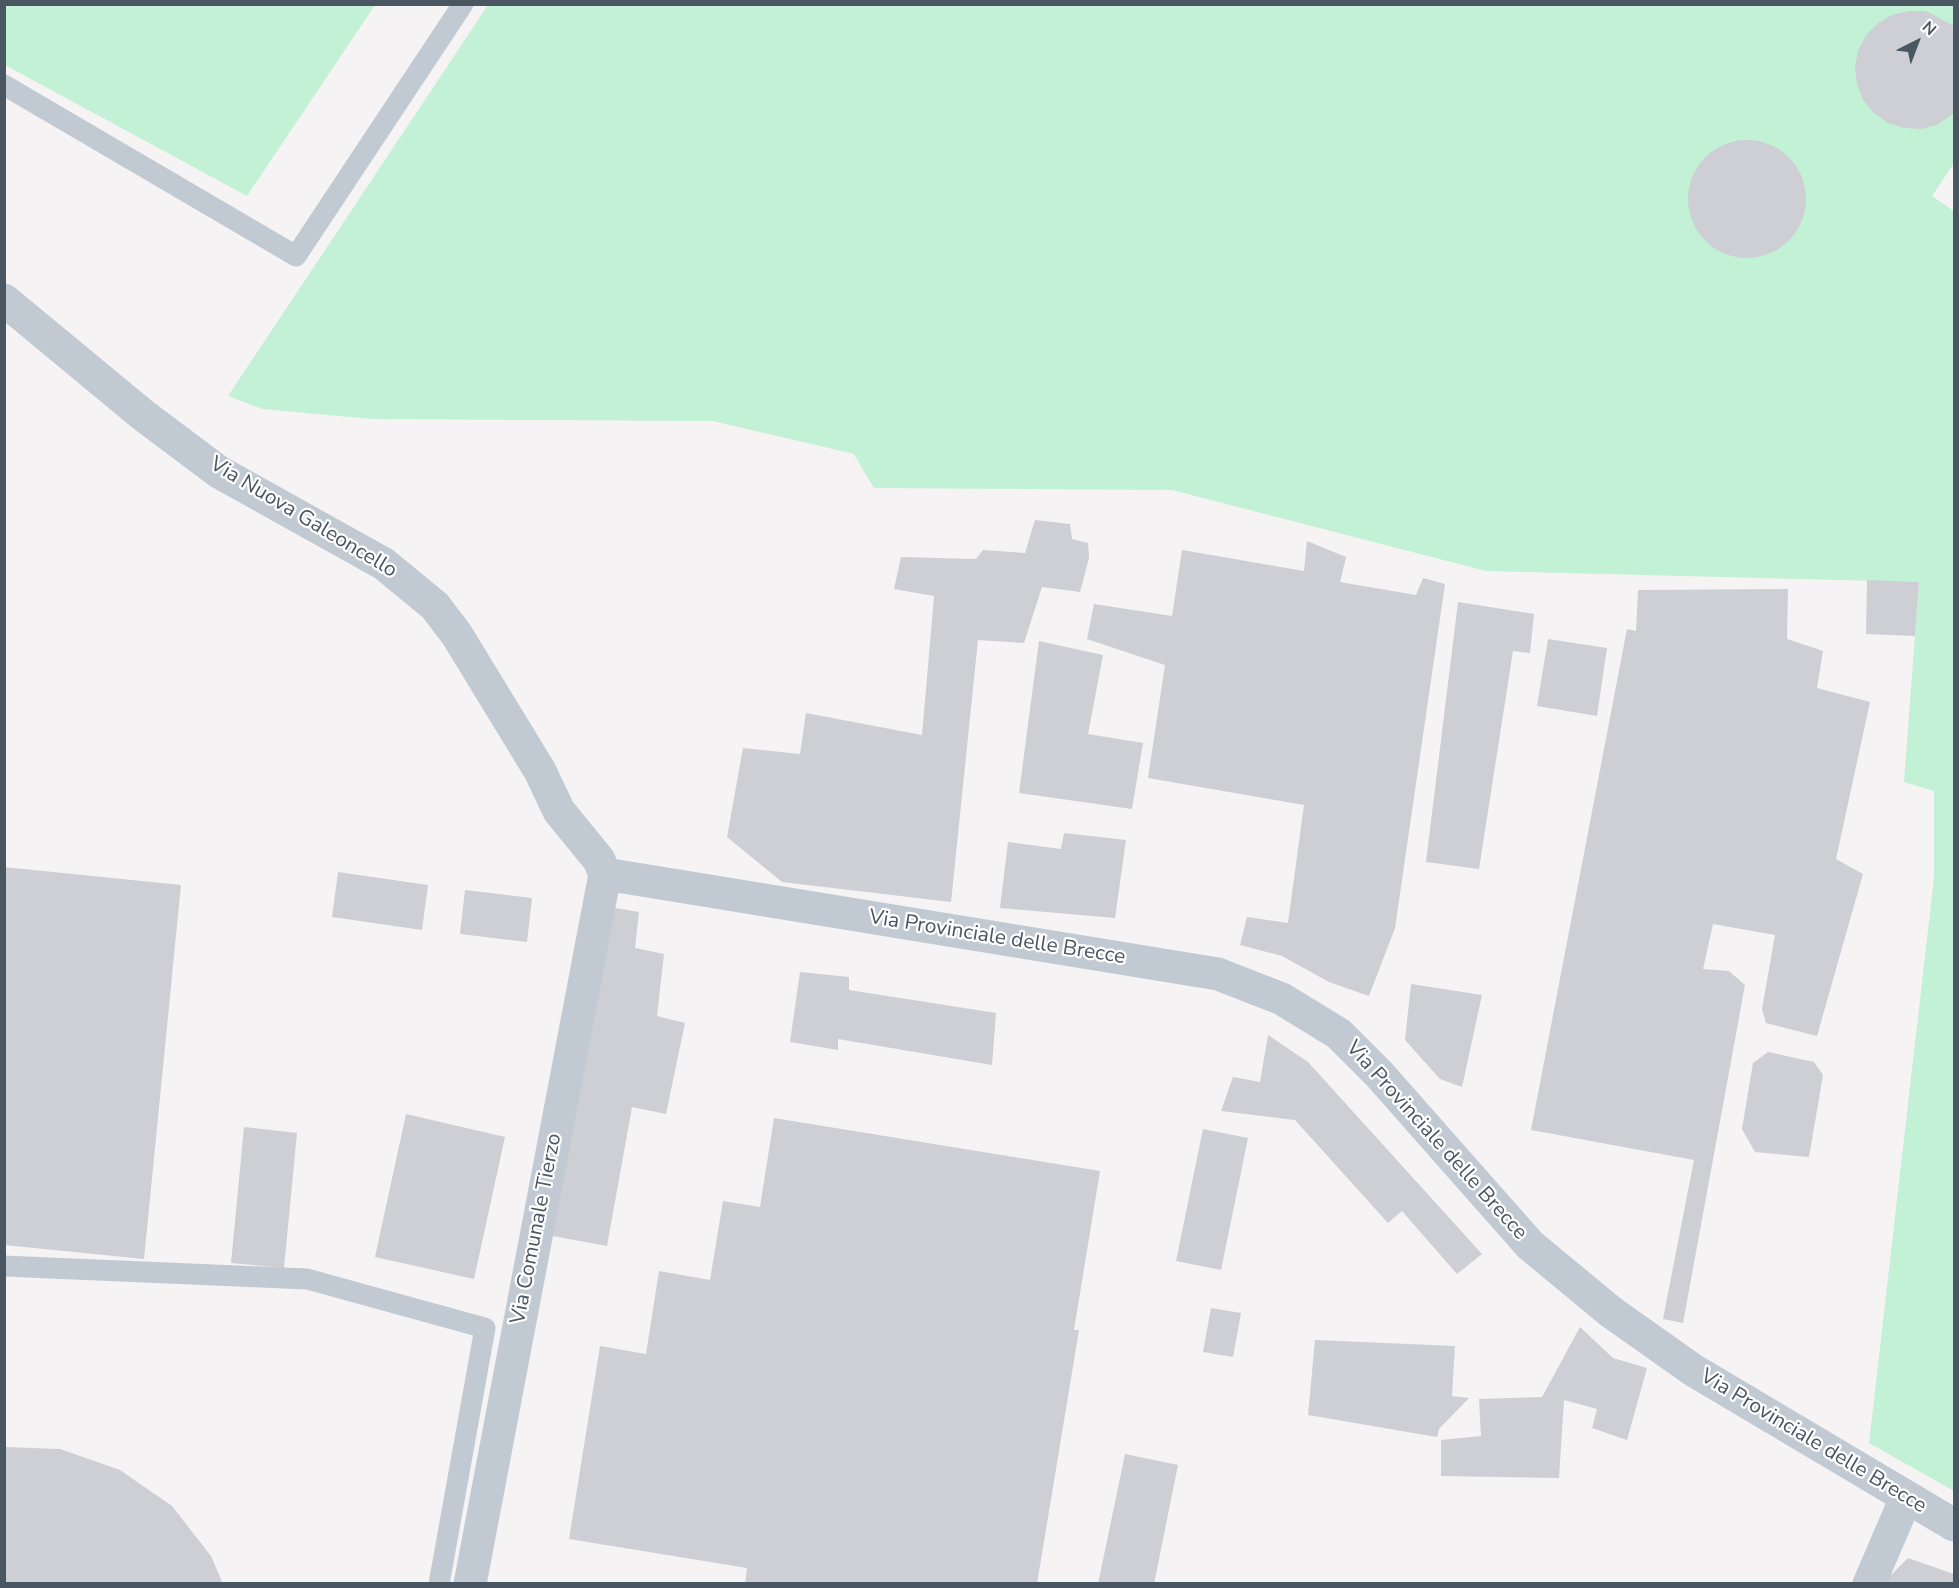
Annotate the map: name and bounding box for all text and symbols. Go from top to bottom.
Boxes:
north arrow [1887,12,1947,72]
text: N [1917,16,1941,41]
street label: Via Nuova Galeoncello [205,452,401,584]
street label: Via Provinciale delle Brecce [867,905,1127,971]
street label: Via Provinciale delle Brecce [1340,1036,1532,1246]
street label: Via Comunale Tierzo [506,1131,568,1327]
street label: Via Provinciale delle Brecce [1695,1364,1931,1520]

